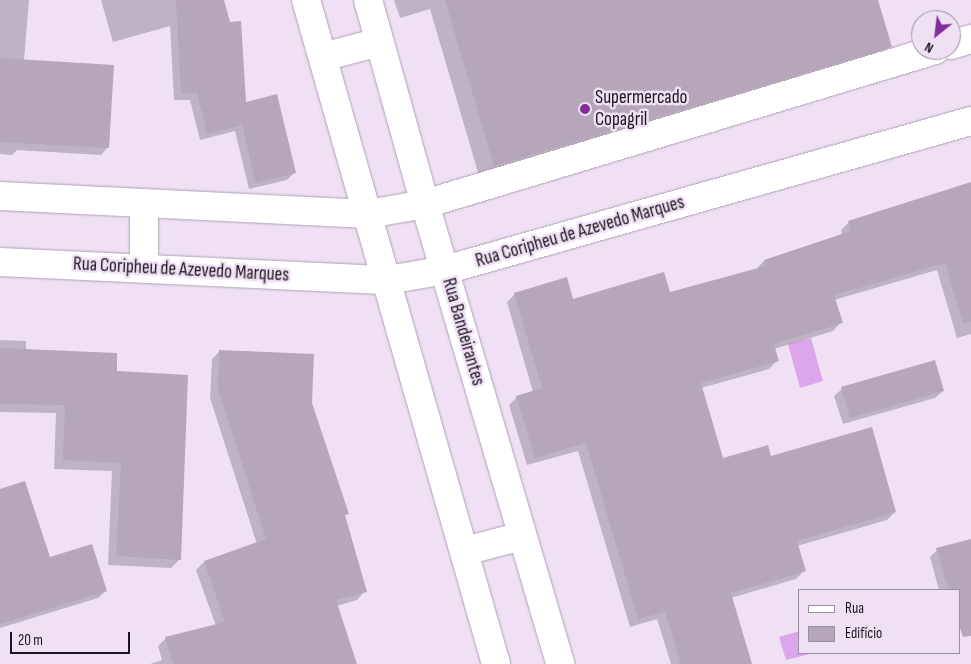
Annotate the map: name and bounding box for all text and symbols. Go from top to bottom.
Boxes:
north arrow [911,10,961,60]
text: N [922,38,936,57]
place label: Supermercado Copagril [595,87,687,131]
marker: Supermercado Copagril [579,103,591,115]
street label: Rua Coripheu de Azevedo Marques [473,191,687,273]
street label: Rua Coripheu de Azevedo Marques [72,253,290,287]
street label: Rua Bandeirantes [437,276,489,388]
legend [798,589,961,654]
text: Rua [845,599,864,618]
scale bar [12,622,132,654]
text: Edifício [845,624,882,643]
text: 20 m [18,631,43,650]

